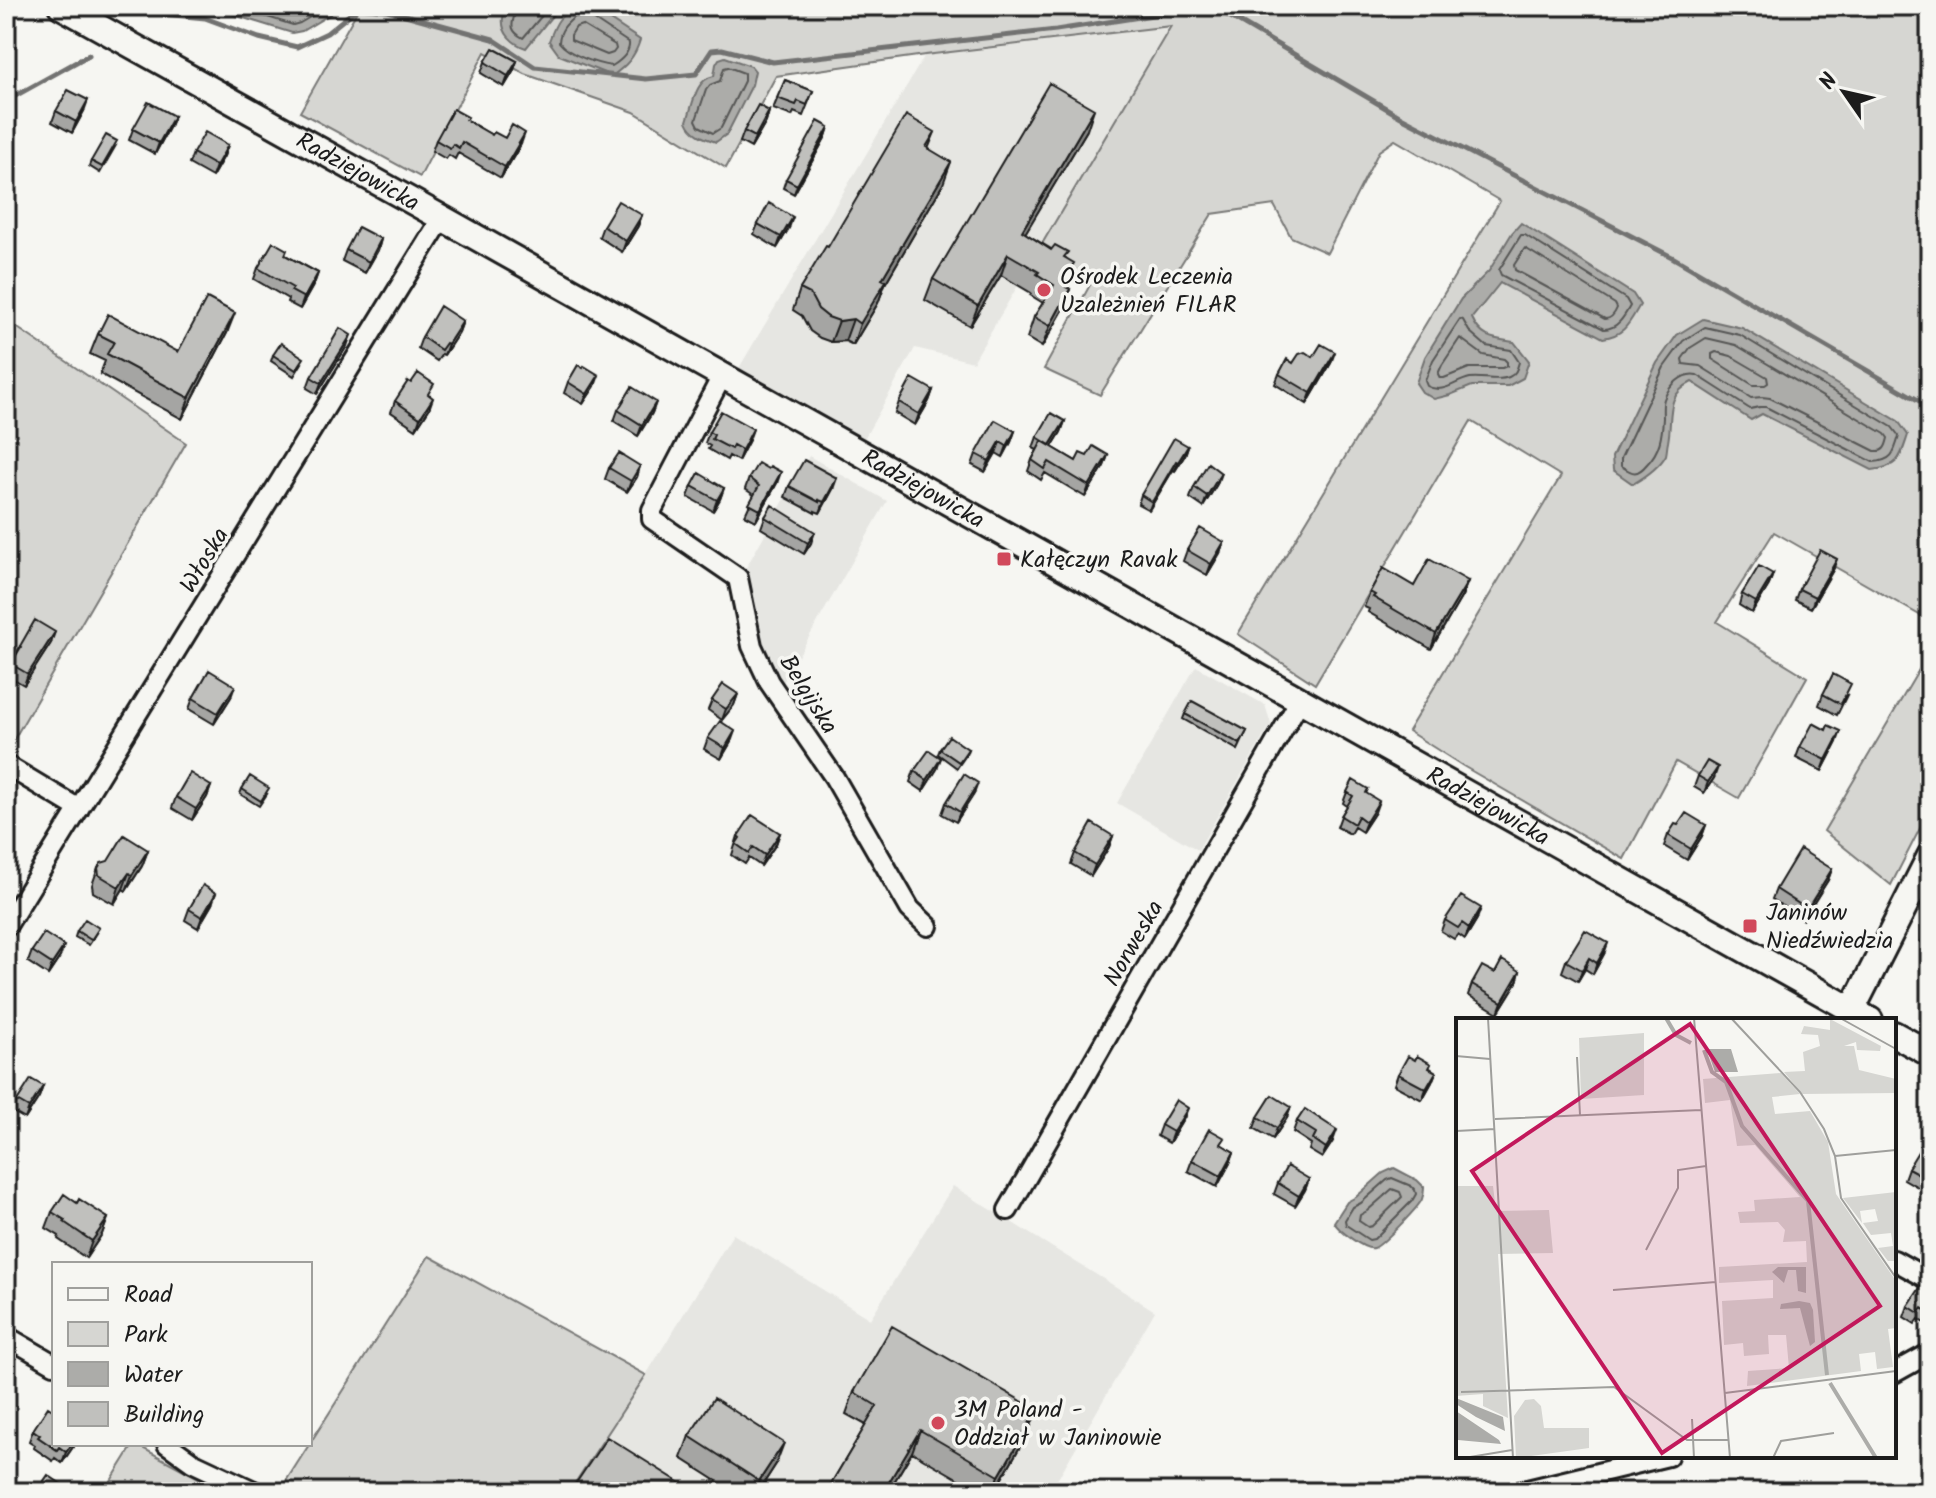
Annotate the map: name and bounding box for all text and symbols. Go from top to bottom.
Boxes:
north arrow [1804,52,1884,132]
text: N [1811,67,1848,98]
street label: Radziejowicka [288,122,426,223]
place label: Ośrodek Leczenia Uzależnień FILAR [1060,258,1237,325]
marker: Ośrodek Leczenia Uzależnień FILAR [1035,281,1053,299]
street label: Radziejowicka [854,439,992,540]
street label: Włoska [170,520,240,601]
place label: Kałęczyn Ravak [1020,541,1178,580]
marker: Kałęczyn Ravak [995,550,1013,568]
street label: Belgijska [768,647,848,742]
street label: Radziejowicka [1419,757,1557,857]
street label: Norweska [1094,893,1175,995]
place label: Janinów Niedźwiedzia [1766,894,1893,961]
marker: Janinów Niedźwiedzia [1741,917,1759,935]
inset map [1456,1018,1896,1458]
legend [52,1262,312,1446]
text: Road [124,1276,173,1315]
text: Park [124,1316,168,1355]
text: Water [124,1356,184,1395]
place label: 3M Poland - Oddział w Janinowie [954,1391,1162,1458]
text: Building [124,1396,204,1435]
marker: 3M Poland - Oddział w Janinowie [929,1414,947,1432]

